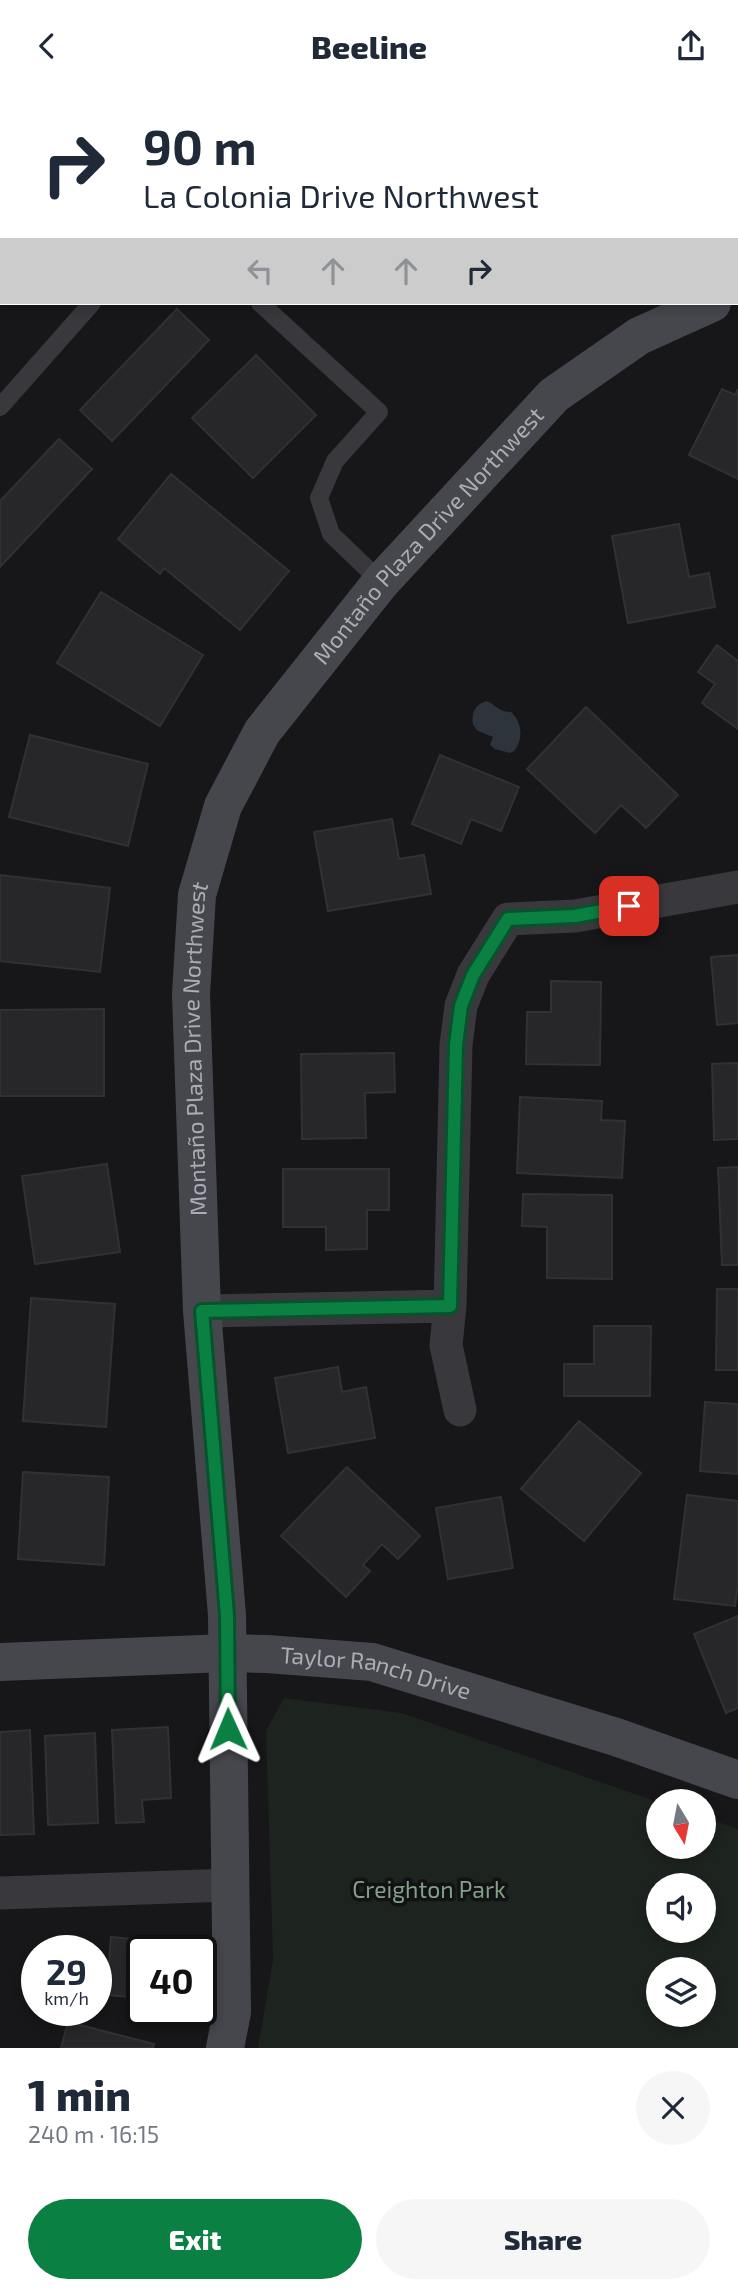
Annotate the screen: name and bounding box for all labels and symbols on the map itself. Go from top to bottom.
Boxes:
street label: Montaño Plaza Drive Northwest [306,400,549,669]
pin [599,876,659,936]
street label: Montaño Plaza Drive Northwest [176,878,213,1216]
street label: Taylor Ranch Drive [280,1640,475,1705]
position arrow [191,1692,265,1766]
north arrow [646,1789,716,1859]
park label: Creighton Park [352,1875,506,1903]
speed limit sign: 40 [126,1935,217,2026]

